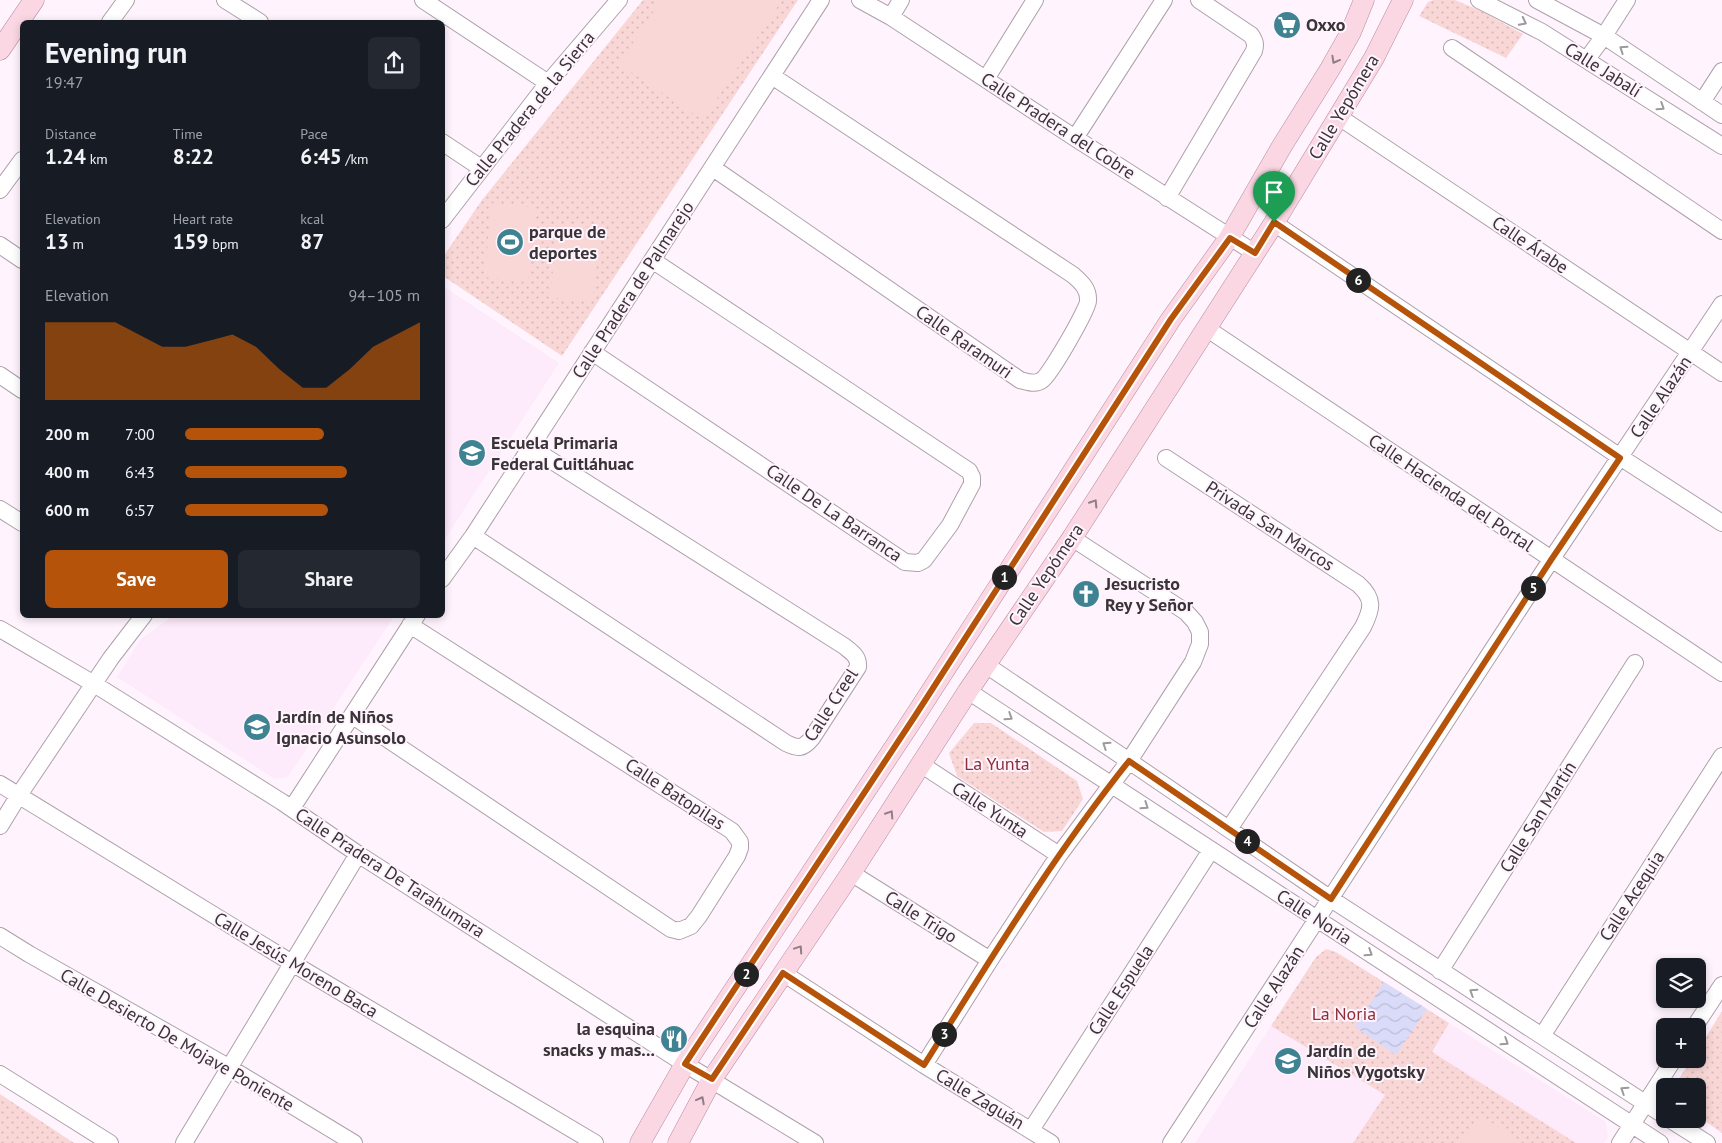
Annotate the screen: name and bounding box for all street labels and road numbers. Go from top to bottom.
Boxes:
street label: Calle Pradera de la Sierra [460,26,600,191]
street label: Calle Jabalí [1561,37,1646,102]
street label: Calle Yepómera [1303,50,1384,164]
street label: Calle Pradera del Cobre [977,67,1140,184]
street label: Calle Pradera de Palmarejo [567,197,699,383]
street label: Calle Árabe [1488,211,1573,279]
street label: Calle Raramuri [911,300,1017,383]
street label: Calle Alazán [1625,351,1696,442]
street label: Calle Hacienda del Portal [1364,429,1539,557]
street label: Calle De La Barranca [762,459,907,567]
street label: Privada San Marcos [1202,475,1339,576]
street label: Calle Yepómera [1003,519,1088,630]
street label: Calle Creel [798,663,863,746]
street label: Calle Batopilas [621,753,730,834]
street label: Calle San Martín [1494,757,1581,877]
street label: Calle Yunta [948,776,1033,843]
street label: Calle Pradera De Tarahumara [291,803,490,943]
street label: Calle Acequia [1594,846,1669,945]
street label: Calle Noria [1272,884,1356,949]
street label: Calle Trigo [881,885,962,948]
street label: Calle Jesús Moreno Baca [210,906,382,1023]
street label: Calle Espuela [1083,940,1158,1039]
street label: Calle Alazán [1238,941,1309,1033]
street label: Calle Desierto De Mojave Poniente [56,963,298,1116]
street label: Calle Zaguán [932,1063,1029,1134]

